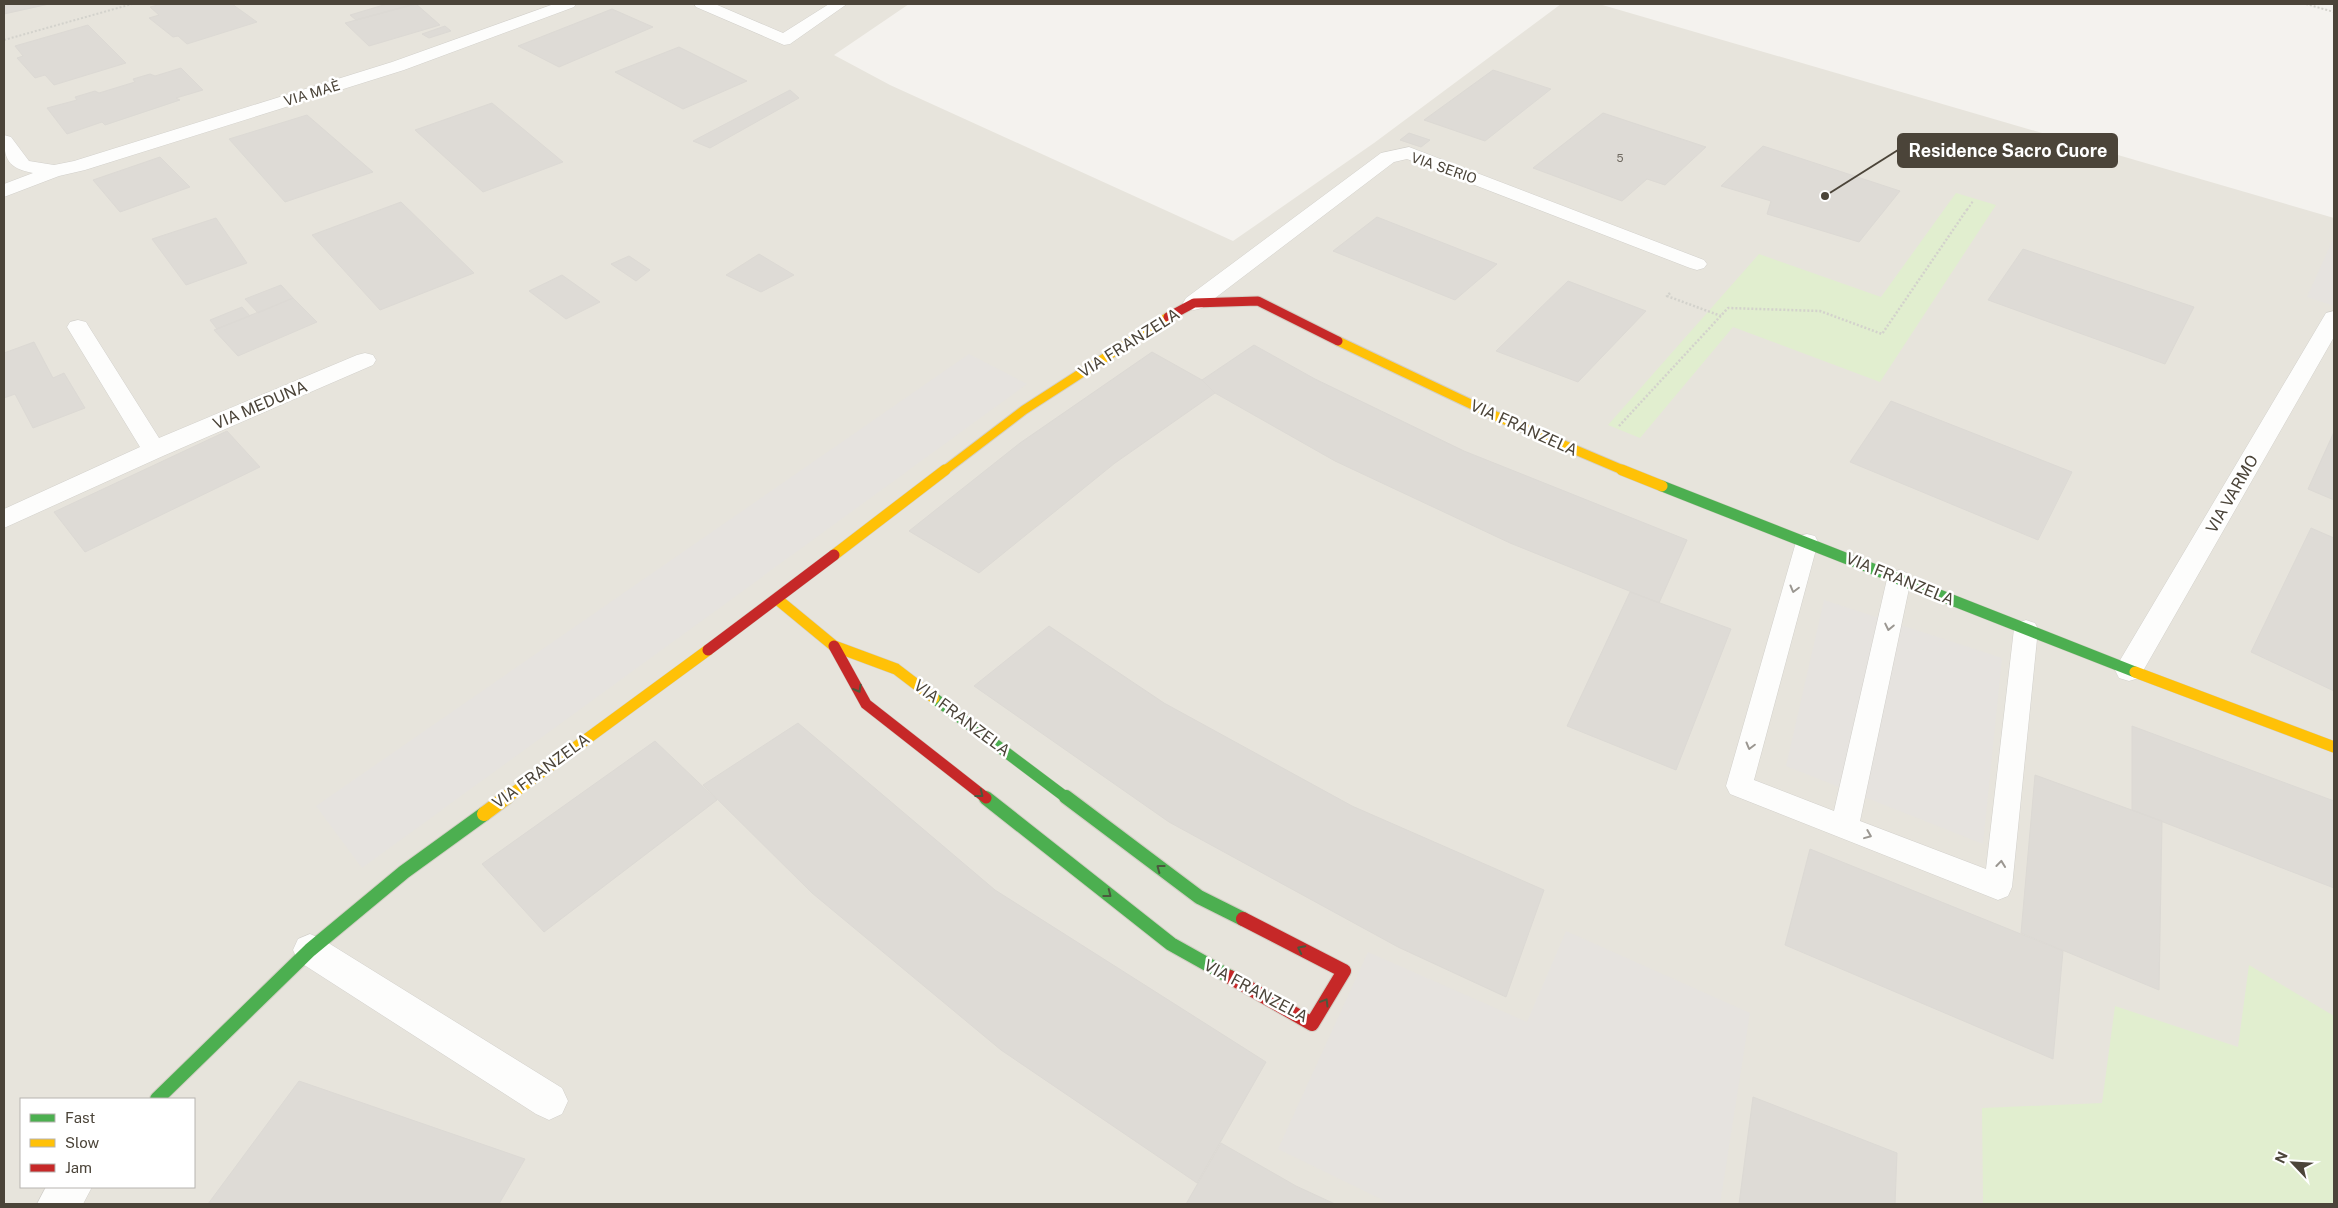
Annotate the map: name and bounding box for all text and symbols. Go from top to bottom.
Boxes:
street label: VIA MAÈ [282,76,342,109]
callout: Residence Sacro Cuore [1898,134,2117,167]
text: Residence Sacro Cuore [1909,140,2107,161]
street label: VIA SERIO [1409,149,1479,187]
house number: 5 [1616,152,1624,164]
street label: VIA FRANZELA [1075,304,1183,382]
street label: VIA MEDUNA [210,377,310,433]
street label: VIA FRANZELA [1467,396,1581,460]
street label: VIA VARMO [2202,451,2262,537]
street label: VIA FRANZELA [1843,549,1957,609]
one-way arrow [1789,585,1799,593]
one-way arrow [1884,622,1894,631]
street label: VIA FRANZELA [910,676,1014,760]
one-way arrow [851,683,861,692]
street label: VIA FRANZELA [489,729,593,813]
one-way arrow [1746,741,1756,749]
one-way arrow [974,788,983,796]
one-way arrow [1864,829,1872,839]
one-way arrow [1995,859,2006,867]
one-way arrow [1157,865,1166,873]
one-way arrow [1102,889,1111,898]
one-way arrow [1297,945,1306,955]
street label: VIA FRANZELA [1201,956,1311,1026]
one-way arrow [1318,999,1328,1008]
legend [20,1098,195,1188]
text: Fast [65,1109,95,1126]
text: Slow [65,1134,100,1151]
north arrow [2268,1138,2318,1188]
text: N [2272,1149,2291,1166]
text: Jam [65,1159,92,1176]

